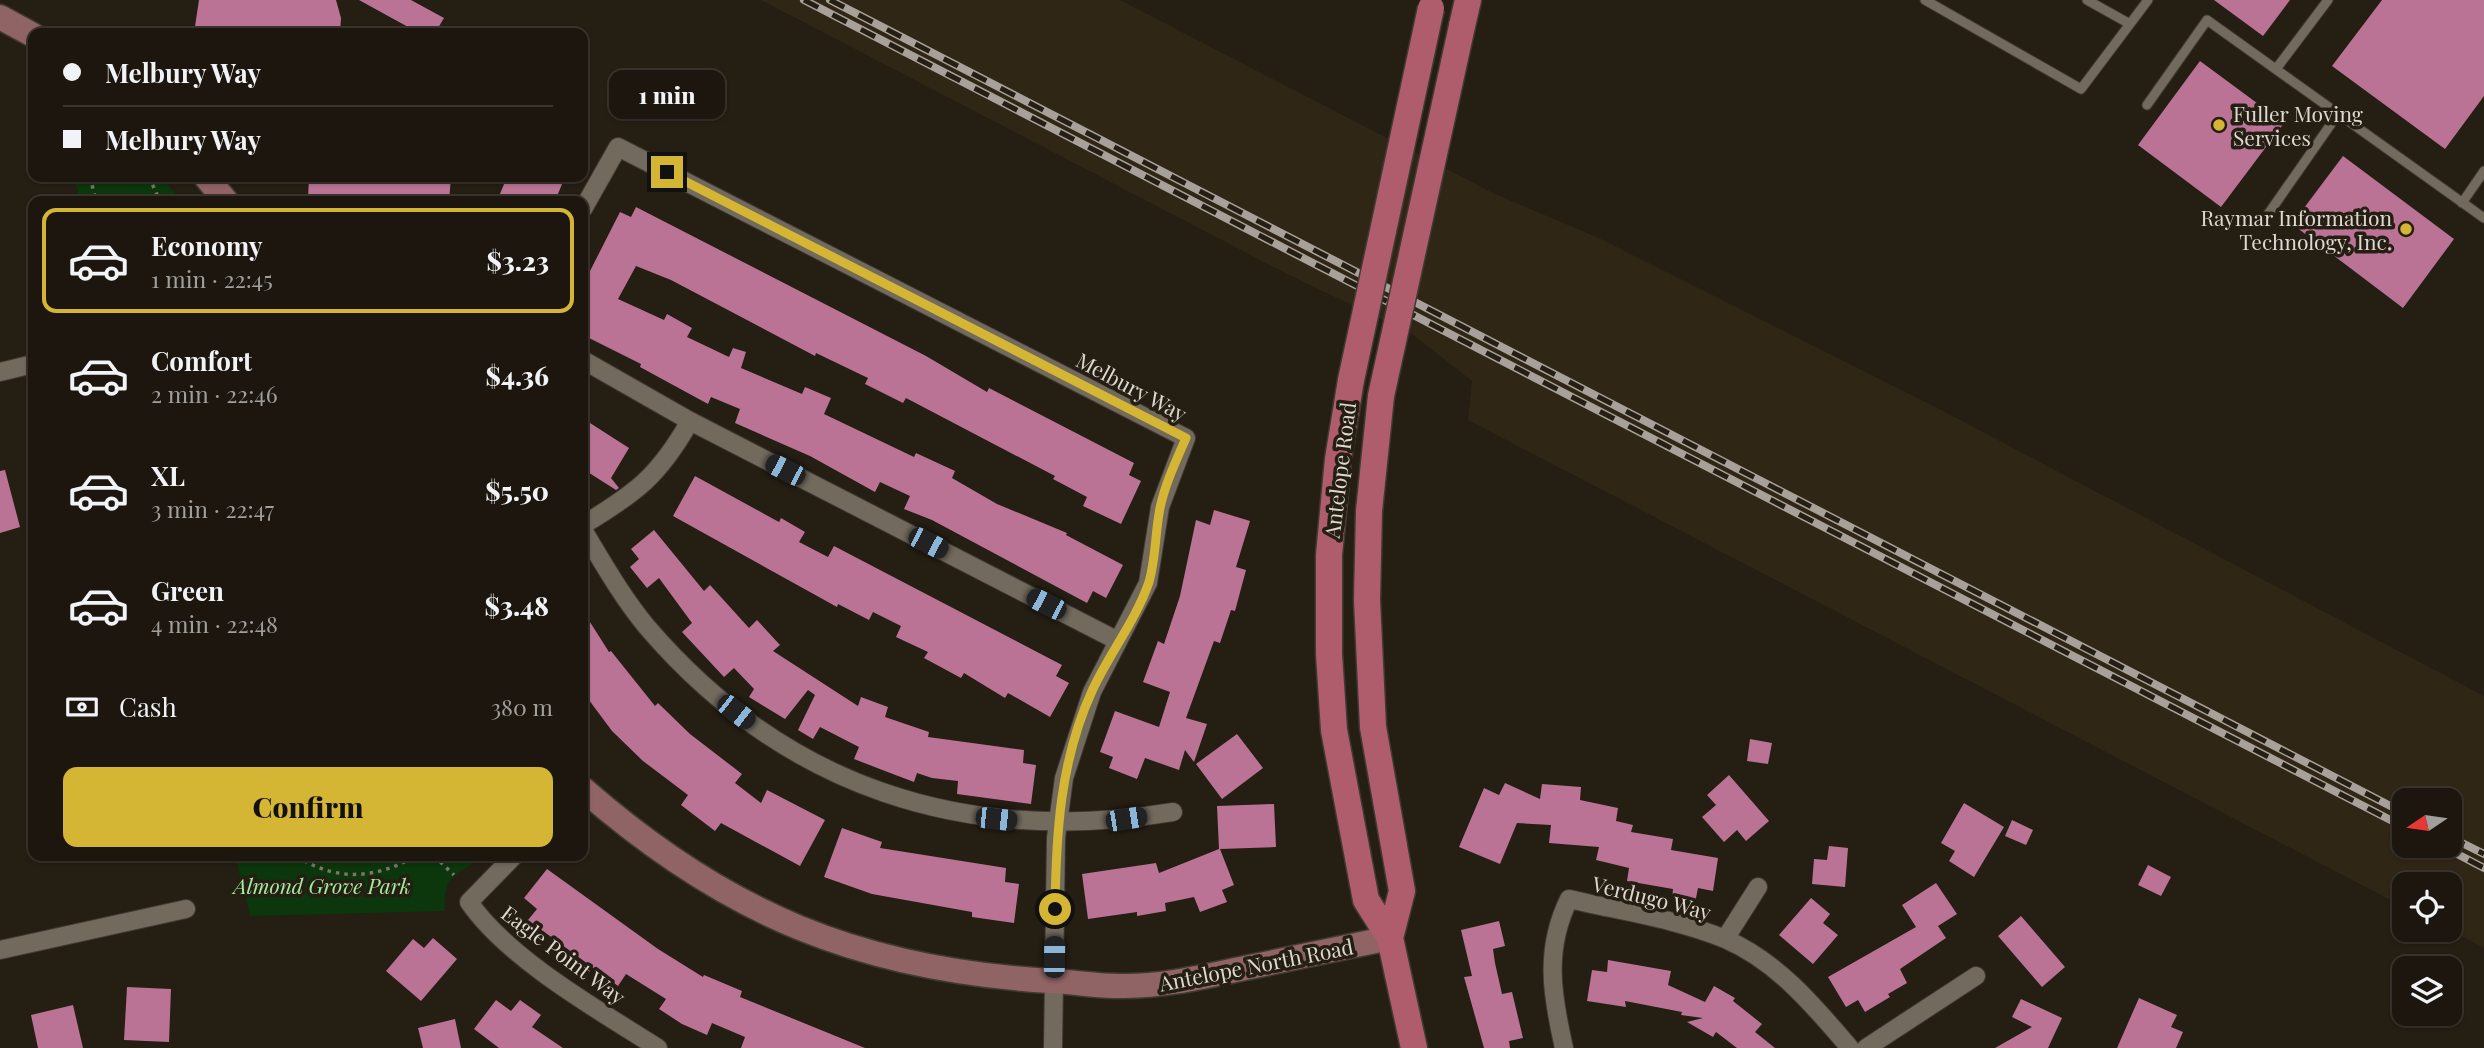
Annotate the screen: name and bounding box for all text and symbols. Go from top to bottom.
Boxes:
text: Melbury Way [105,55,261,90]
callout: 1 min [609,71,725,120]
text: 1 min [639,79,695,110]
place label: Fuller Moving Services [2233,99,2363,151]
marker: Fuller Moving Services [2211,117,2227,133]
text: Melbury Way [105,122,261,157]
route end [651,156,683,188]
place label: Raymar Information Technology, Inc. [2200,203,2392,255]
marker: Raymar Information Technology, Inc. [2398,221,2414,237]
text: Economy [151,228,262,263]
icon: car [67,229,130,292]
text: $3.23 [487,243,549,278]
text: 1 min · 22:45 [151,263,273,294]
text: Comfort [151,343,252,378]
icon: car [67,344,130,407]
street label: Melbury Way [1072,345,1193,427]
text: $4.36 [486,358,549,393]
text: 2 min · 22:46 [151,378,278,409]
street label: Antelope Road [1317,400,1361,541]
car [762,451,809,489]
text: XL [151,458,185,493]
icon: car [67,459,130,522]
text: $5.50 [485,473,549,508]
text: 3 min · 22:47 [151,493,274,524]
car [905,524,952,562]
text: Green [151,573,224,608]
icon: car [67,574,130,637]
car [1023,585,1070,623]
text: $3.48 [485,588,549,623]
text: 4 min · 22:48 [151,608,278,639]
icon: cash [63,688,101,726]
text: Cash [119,689,177,724]
text: 380 m [491,691,553,722]
car [713,691,760,733]
button: Confirm [63,767,553,847]
north arrow [2392,788,2462,858]
map controls [2392,788,2462,1026]
car [1104,805,1149,833]
car [975,806,1018,832]
street label: Verdugo Way [1589,868,1715,925]
park label: Almond Grove Park [231,871,411,899]
button: locate [2392,872,2462,942]
route start [1039,893,1071,925]
street label: Eagle Point Way [496,898,632,1010]
street label: Antelope North Road [1156,931,1355,997]
car [1044,936,1065,978]
button: layers [2392,956,2462,1026]

